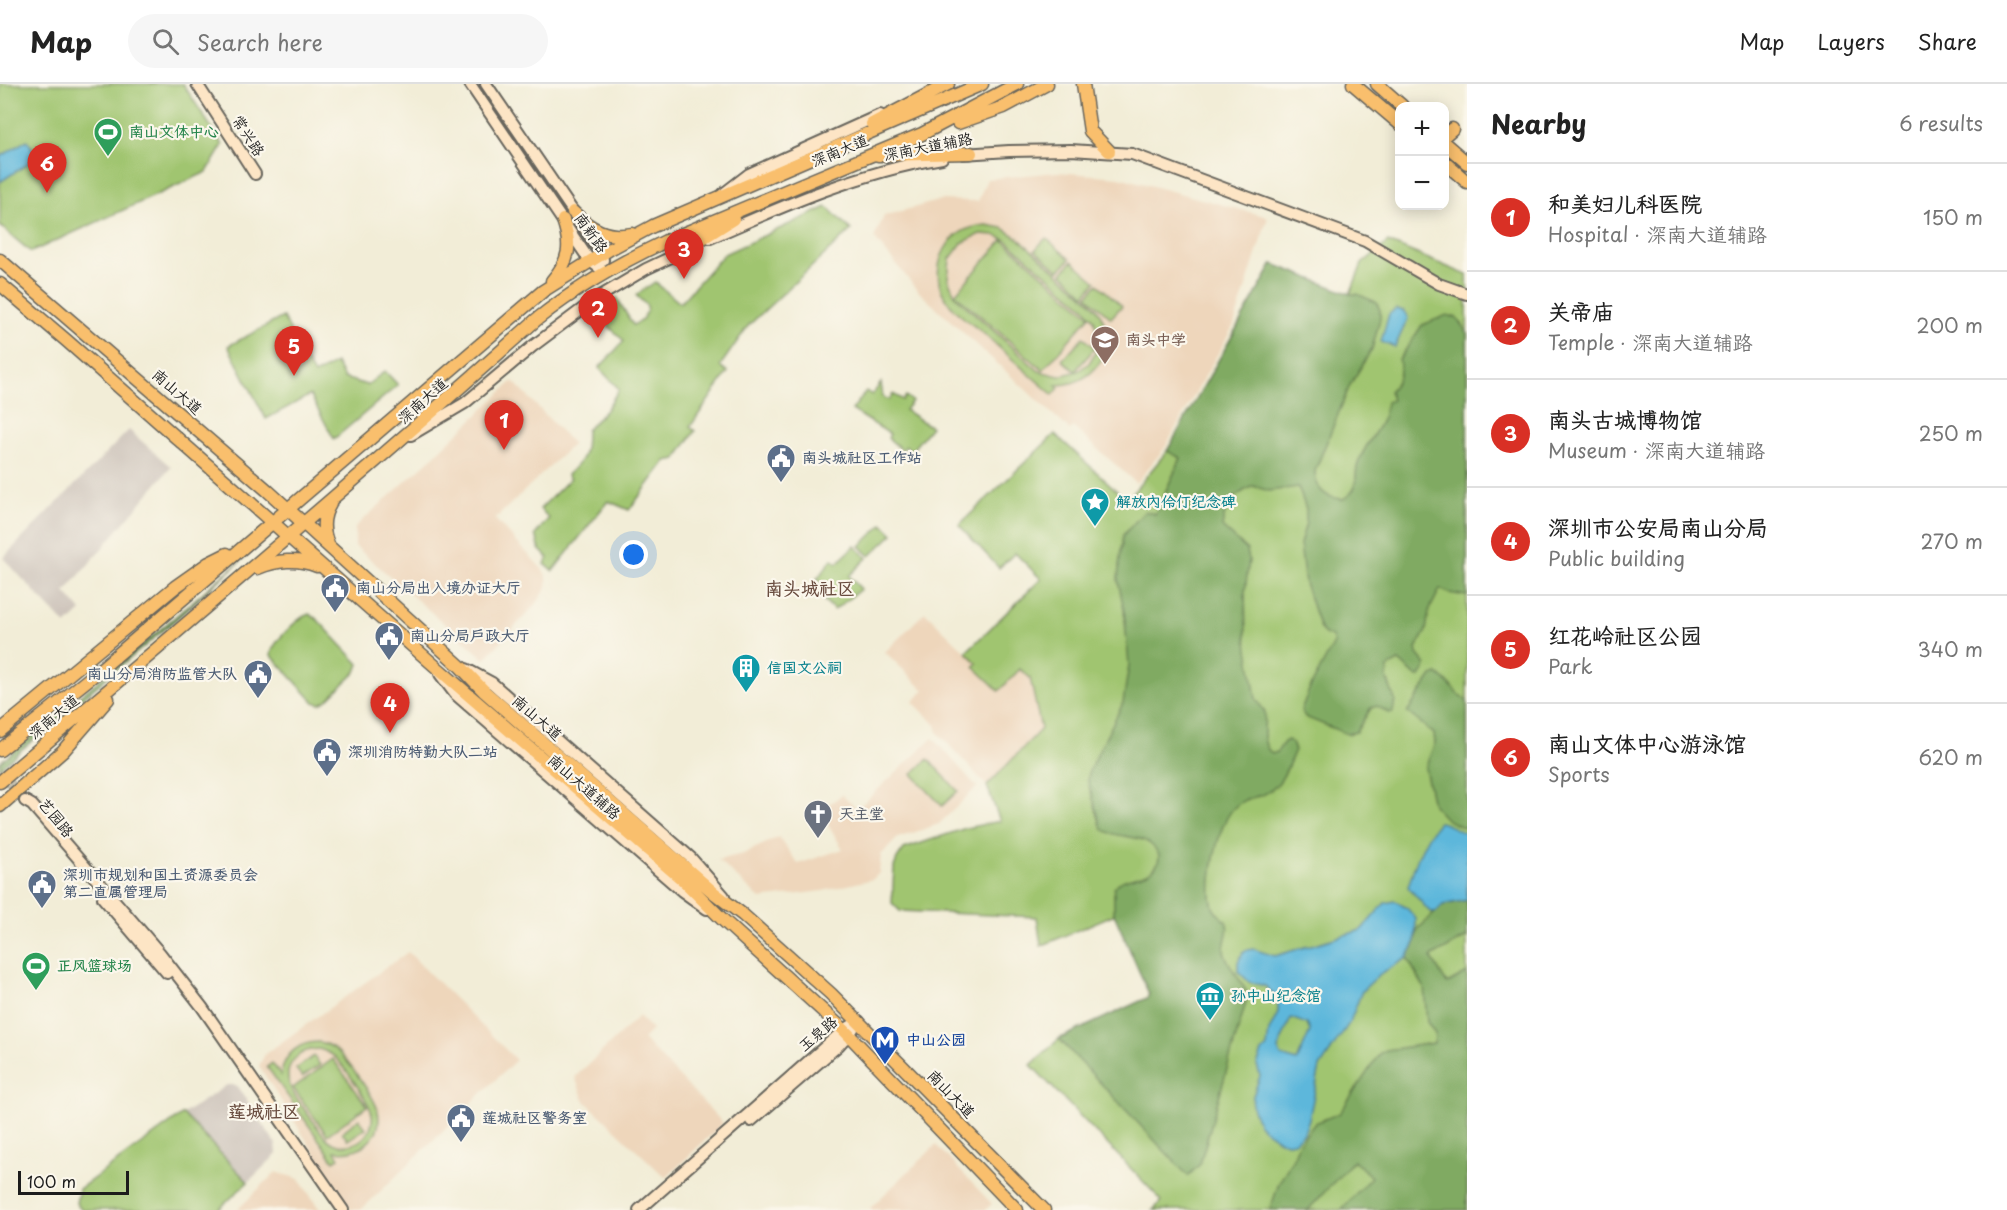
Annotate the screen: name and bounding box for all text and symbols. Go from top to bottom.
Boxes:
search box [128,14,548,68]
text: Map [30,20,92,63]
icon: search [149,25,182,58]
text: Search here [197,25,323,58]
text: Map [1740,25,1784,57]
text: Layers [1817,25,1885,57]
text: Share [1918,25,1977,57]
map controls [1395,102,1449,210]
button: + [1395,102,1449,156]
text: Nearby [1491,104,1586,143]
text: 6 results [1899,108,1983,138]
street label: 常兴路 [227,110,271,160]
sports icon: 南山文体中心 [92,116,124,158]
place label: 南山文体中心 [129,119,219,142]
street label: 深南大道辅路 [881,126,974,165]
street label: 深南大道 [807,127,872,172]
pin: 6 [28,144,66,193]
button: − [1395,156,1449,210]
text: 和美妇儿科医院 [1548,186,1702,219]
text: 1 [1506,202,1515,232]
text: 150 m [1923,202,1983,232]
street label: 南新路 [570,207,615,257]
text: Hospital · 深南大道辅路 [1548,219,1767,249]
pin: 3 [664,230,704,279]
pin: 2 [578,288,618,338]
text: 关帝庙 [1548,294,1614,327]
text: 2 [1503,310,1518,340]
text: 200 m [1916,310,1983,340]
school or university icon: 南头中学 [1089,324,1121,366]
pin: 5 [274,326,314,376]
place label: 南头中学 [1126,327,1186,350]
text: Temple · 深南大道辅路 [1548,327,1753,357]
street label: 南山大道 [148,363,208,419]
street label: 深南大道 [392,371,452,429]
pin: 1 [484,400,524,450]
text: 南头古城博物馆 [1548,402,1702,435]
text: 3 [1504,418,1517,448]
text: 250 m [1919,418,1983,448]
text: Museum · 深南大道辅路 [1548,435,1765,465]
public building icon: 南头城社区工作站 [765,442,797,484]
place label: 南头城社区工作站 [802,445,922,468]
place icon: 解放内伶仃纪念碑 [1079,486,1111,528]
place label: 解放内伶仃纪念碑 [1116,489,1236,512]
text: 深圳市公安局南山分局 [1548,510,1768,543]
text: 4 [1504,526,1517,556]
text: 270 m [1920,526,1983,556]
your location [619,540,648,569]
text: Public building [1548,543,1685,573]
public building icon: 南山分局出入境办证大厅 [319,572,351,614]
district label: 南头城社区 [765,574,855,601]
place label: 南山分局出入境办证大厅 [356,575,521,598]
text: 红花岭社区公园 [1548,618,1702,651]
public building icon: 南山分局户政大厅 [373,620,405,662]
place label: 南山分局户政大厅 [410,623,530,646]
text: 5 [1504,634,1517,664]
text: 340 m [1918,634,1983,664]
text: Park [1548,651,1593,681]
building icon: 信国文公祠 [730,652,762,694]
place label: 信国文公祠 [767,655,842,678]
public building icon: 南山分局消防监管大队 [242,658,274,700]
place label: 南山分局消防监管大队 [87,661,237,684]
pin: 4 [370,684,410,733]
street label: 深南大道 [23,688,83,744]
street label: 南山大道 [508,689,568,745]
text: 南山文体中心游泳馆 [1548,726,1746,759]
public building icon: 深圳消防特勤大队二站 [311,736,343,778]
place label: 深圳消防特勤大队二站 [348,739,498,762]
text: 6 [1503,742,1518,772]
text: 620 m [1919,742,1983,772]
street label: 南山大道辅路 [543,748,626,824]
text: Sports [1548,759,1610,789]
street label: 艺园路 [34,792,80,842]
church icon: 天主堂 [802,798,834,840]
place label: 天主堂 [839,801,884,824]
place label: 深圳市规划和国土资源委员会 第二直属管理局 [63,862,258,902]
public building icon: 深圳市规划和国土资源委员会 第二直属管理局 [26,868,58,910]
sports icon: 正风篮球场 [20,950,52,992]
place label: 正风篮球场 [57,953,132,976]
museum icon: 孙中山纪念馆 [1194,980,1226,1022]
place label: 孙中山纪念馆 [1231,983,1321,1006]
street label: 玉泉路 [792,1010,842,1056]
metro station icon: 中山公园 [869,1024,901,1066]
place label: 中山公园 [906,1027,966,1050]
street label: 南山大道 [923,1063,981,1123]
district label: 莲城社区 [228,1097,300,1124]
public building icon: 莲城社区警务室 [445,1102,477,1144]
place label: 莲城社区警务室 [482,1105,587,1128]
scale bar [18,1168,129,1196]
text: 100 m [27,1169,76,1193]

